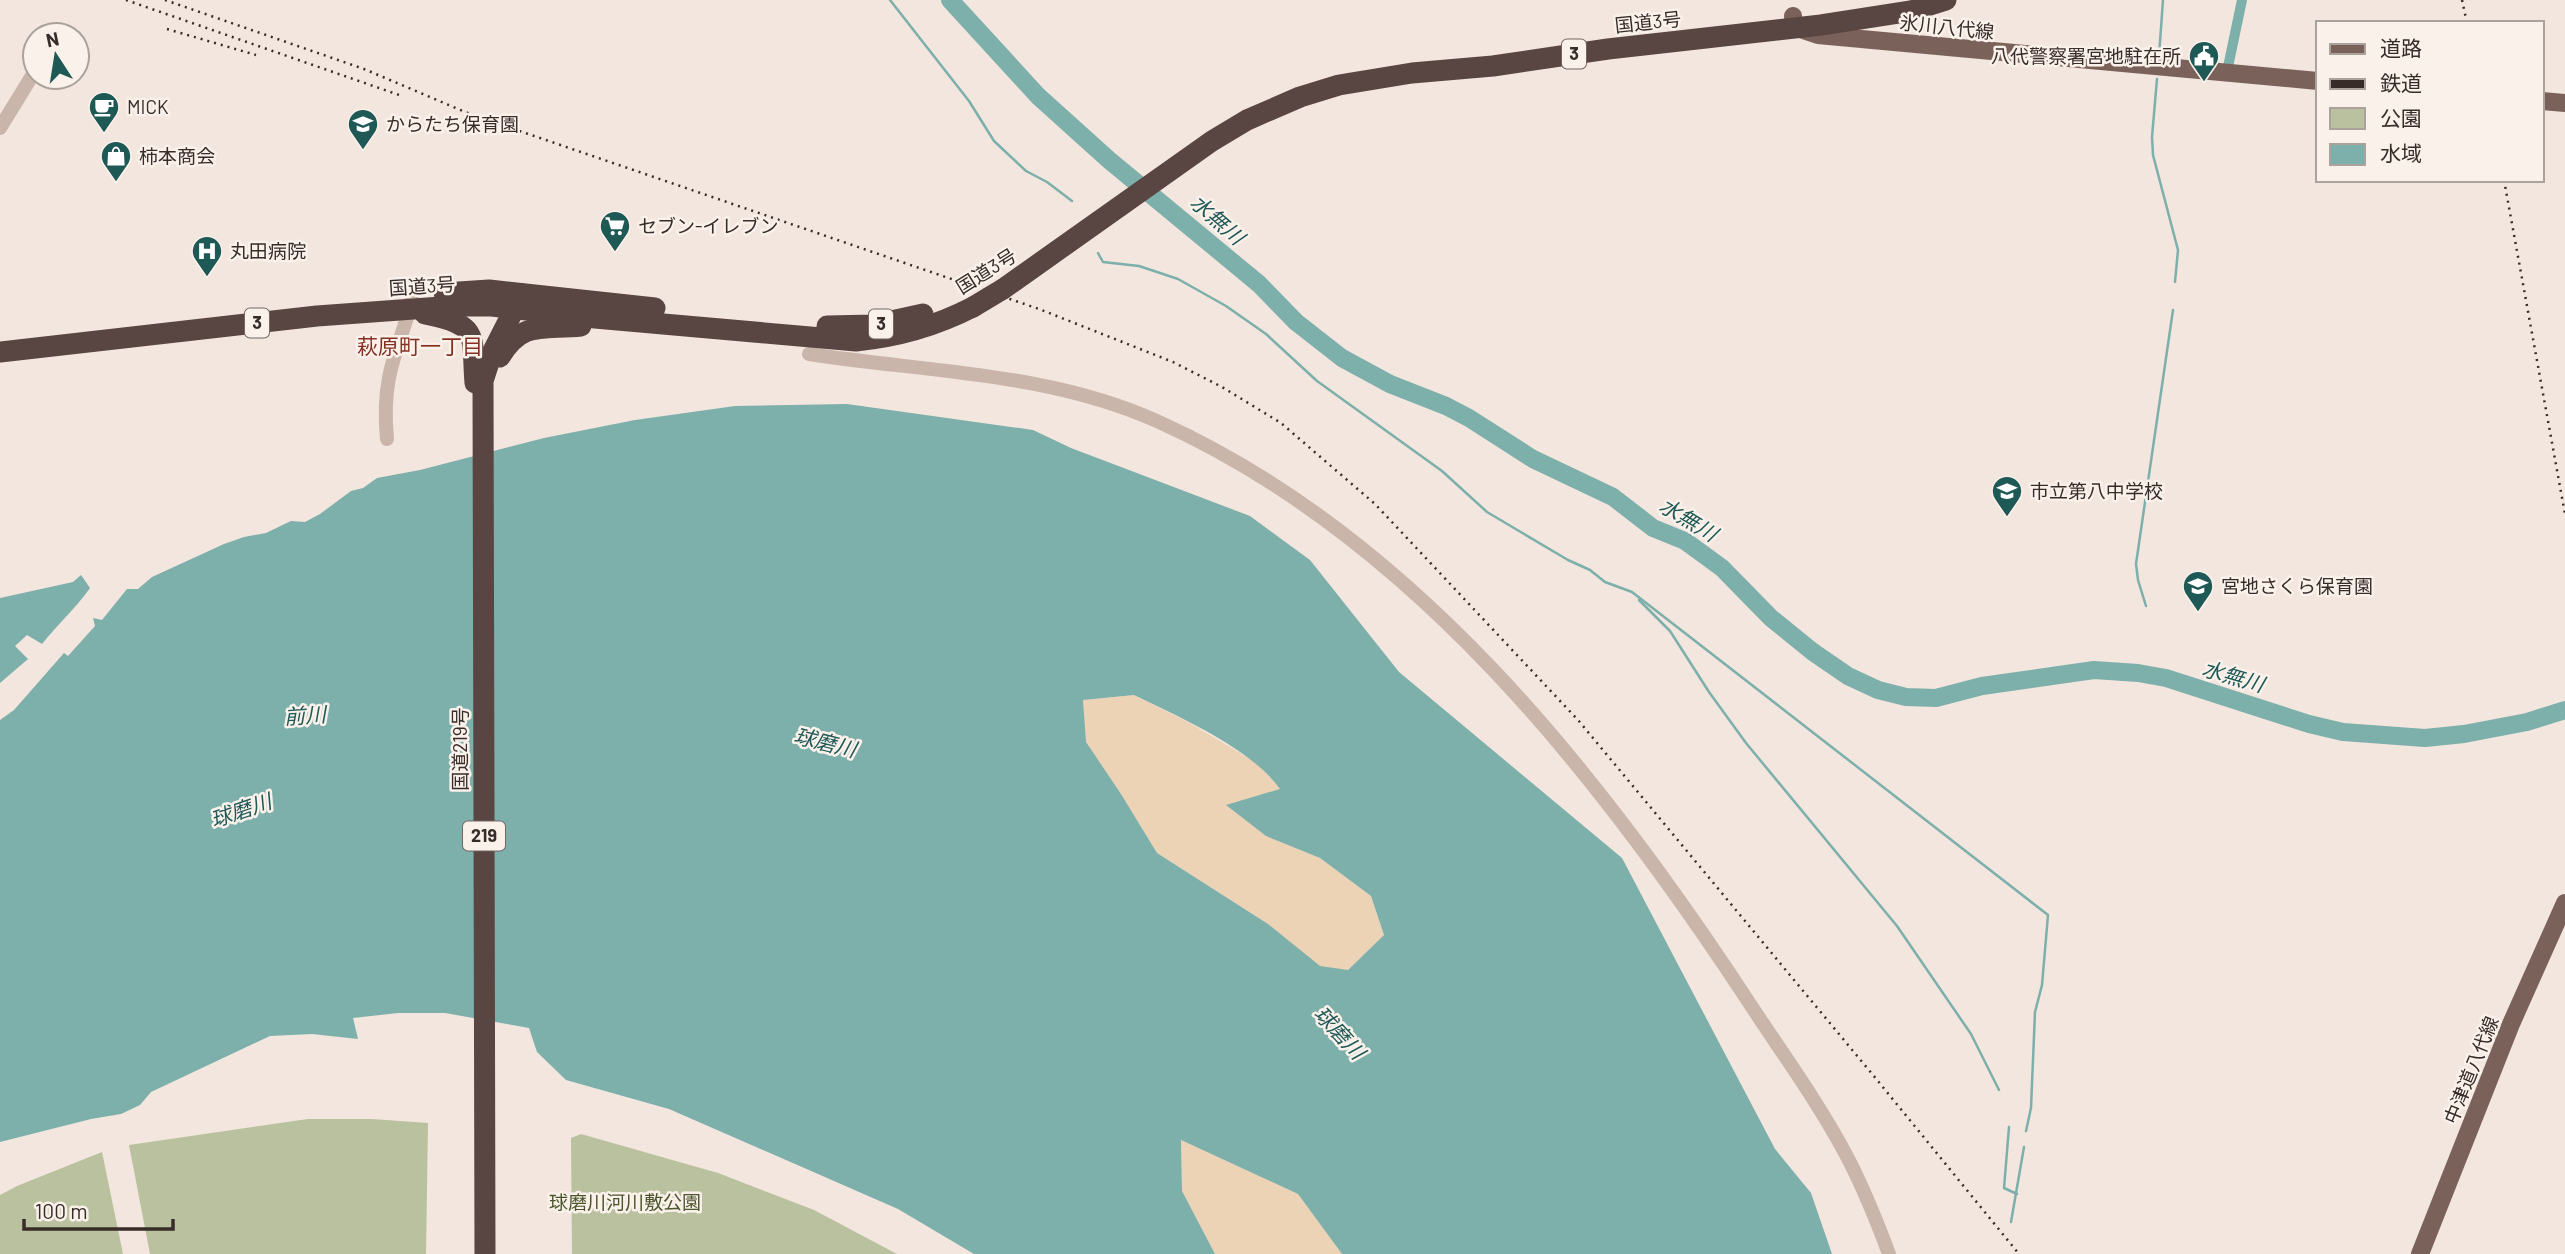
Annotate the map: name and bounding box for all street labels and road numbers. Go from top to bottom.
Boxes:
street label: 国道3号 [1614,7,1682,36]
street label: 氷川八代線 [1899,10,1996,43]
road number: 3 [1562,40,1586,68]
street label: 国道3号 [951,243,1020,298]
street label: 国道3号 [388,272,456,299]
road number: 3 [245,309,269,338]
road number: 3 [869,310,893,338]
street label: 国道219号 [448,707,471,791]
road number: 219 [463,822,505,850]
street label: 中津道八代線 [2439,1013,2503,1127]

